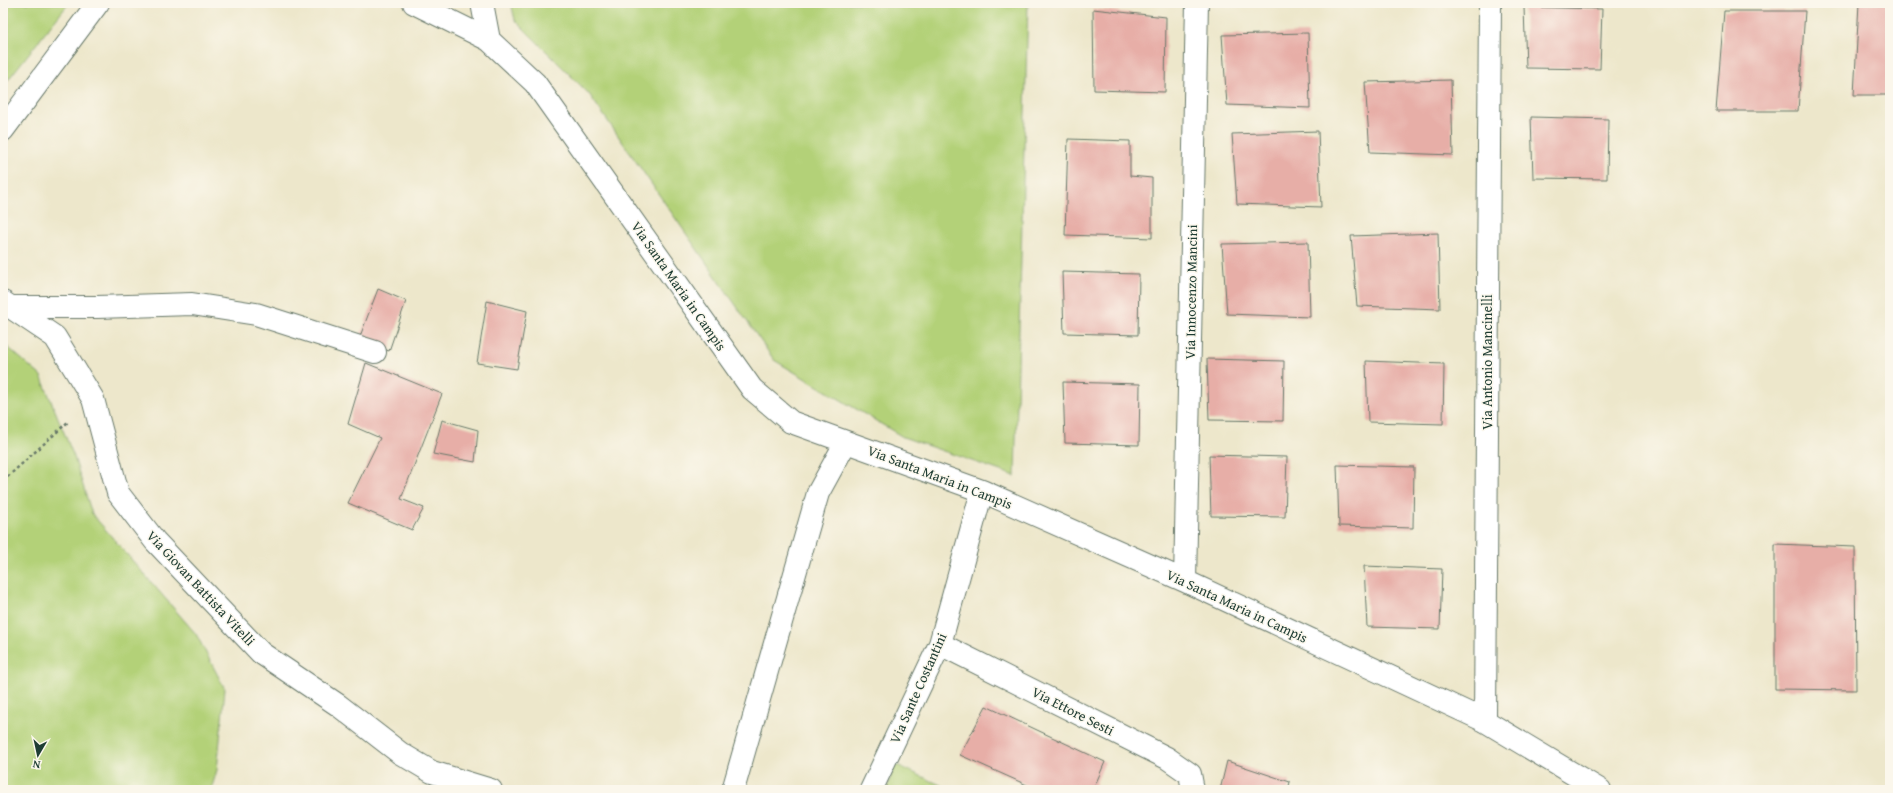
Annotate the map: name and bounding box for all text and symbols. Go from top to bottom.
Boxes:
street label: Via Santa Maria in Campis [627,217,731,355]
street label: Via Innocenzo Mancini [1180,224,1202,360]
street label: Via Antonio Mancinelli [1477,294,1497,430]
street label: Via Santa Maria in Campis [865,440,1015,514]
street label: Via Giovan Battista Vitelli [142,526,260,650]
street label: Via Santa Maria in Campis [1163,564,1311,648]
street label: Via Sante Costantini [885,629,951,746]
street label: Via Ettore Sesti [1028,682,1118,740]
north arrow [18,735,58,775]
text: N [31,756,41,773]

